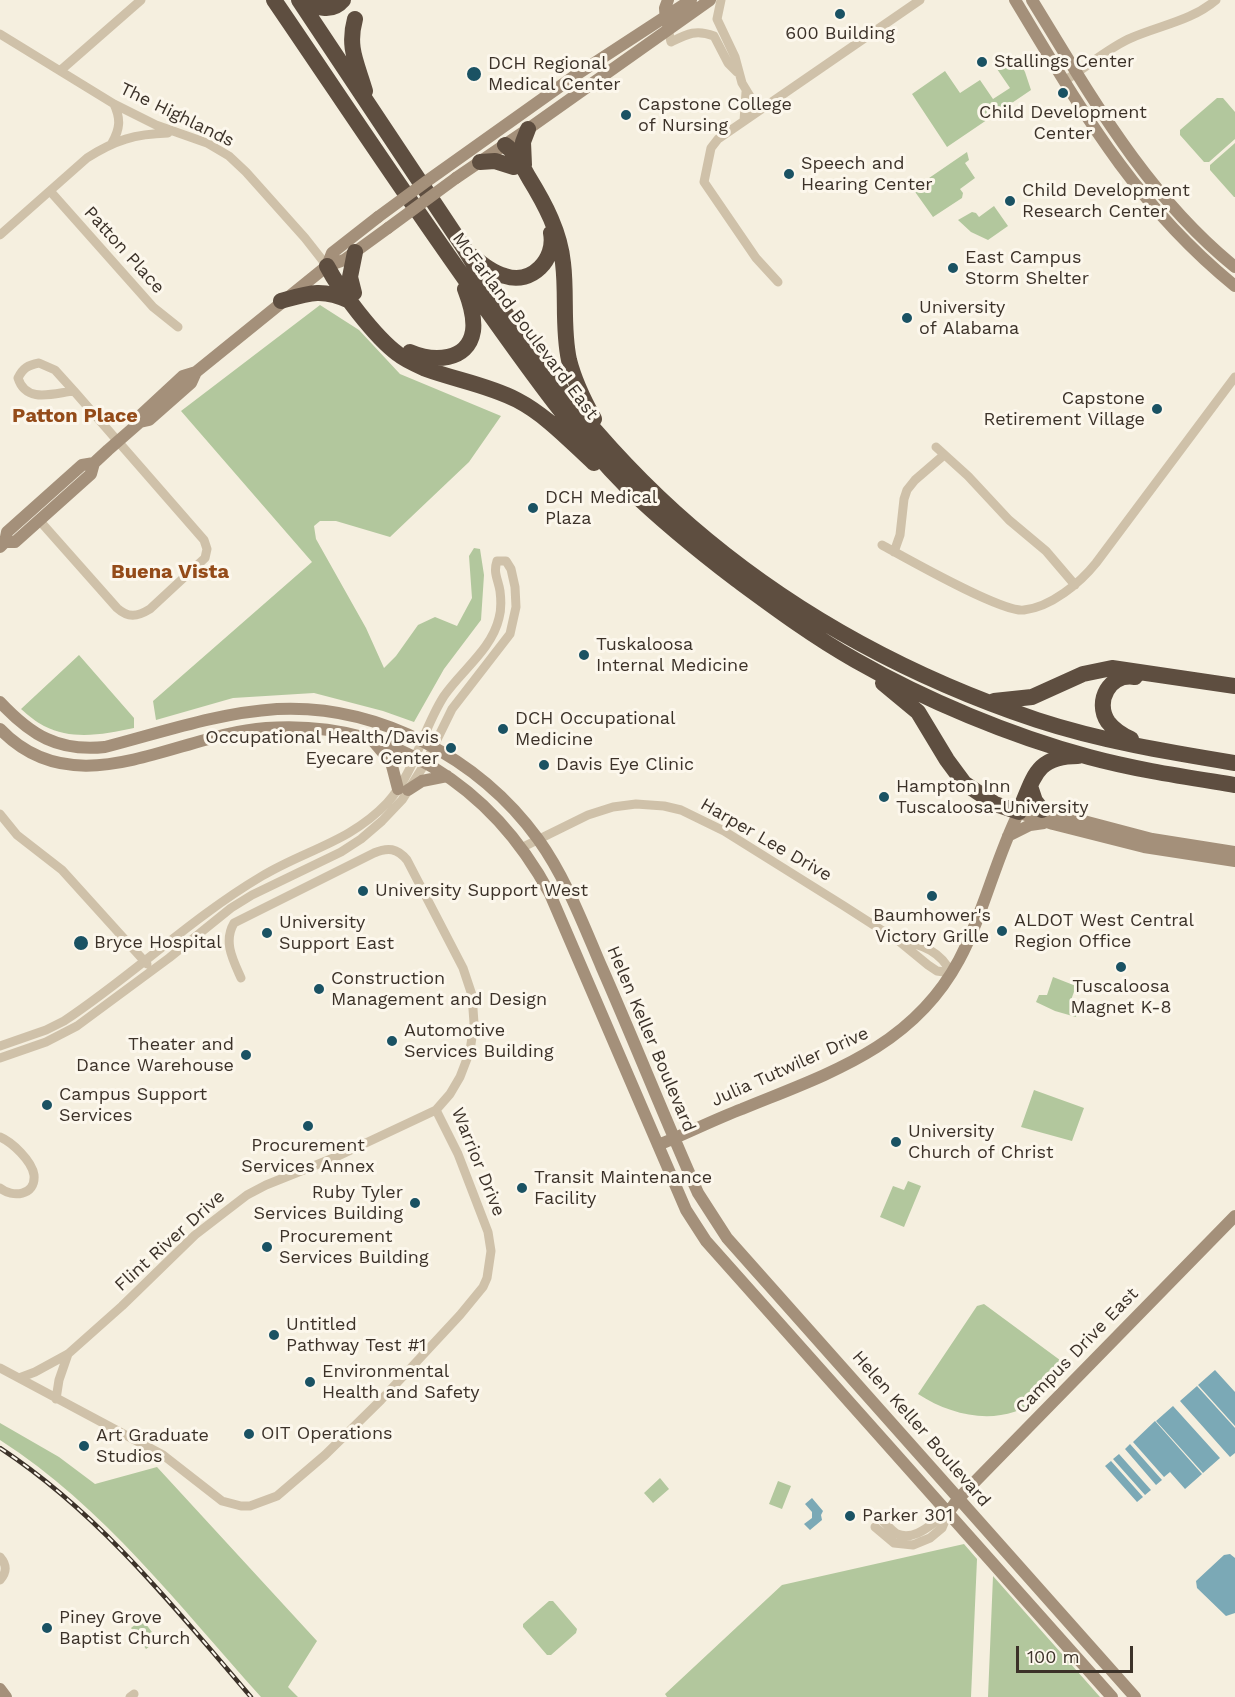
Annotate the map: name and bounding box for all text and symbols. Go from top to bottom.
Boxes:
marker: 600 Building [833,7,847,21]
place label: 600 Building [785,23,895,45]
place label: Stallings Center [994,51,1134,73]
place label: DCH Regional Medical Center [488,53,621,96]
marker: Stallings Center [975,55,989,69]
marker: DCH Regional Medical Center [465,65,483,83]
street label: The Highlands [116,78,238,152]
marker: Child Development Center [1056,86,1070,100]
place label: Capstone College of Nursing [638,94,792,136]
place label: Child Development Center [979,102,1147,144]
marker: Capstone College of Nursing [619,108,633,122]
place label: Speech and Hearing Center [801,153,933,195]
marker: Speech and Hearing Center [782,167,796,181]
place label: Child Development Research Center [1022,180,1190,222]
marker: Child Development Research Center [1003,194,1017,208]
street label: Patton Place [79,202,169,298]
street label: McFarland Boulevard East [447,228,603,424]
place label: East Campus Storm Shelter [965,247,1089,290]
marker: East Campus Storm Shelter [946,261,960,275]
place label: University of Alabama [919,297,1019,340]
marker: University of Alabama [900,311,914,325]
place label: Capstone Retirement Village [984,388,1145,430]
marker: Capstone Retirement Village [1150,402,1164,416]
district label: Patton Place [12,404,138,428]
place label: DCH Medical Plaza [545,487,657,530]
marker: DCH Medical Plaza [526,501,540,515]
district label: Buena Vista [111,560,229,584]
place label: Tuskaloosa Internal Medicine [596,634,749,676]
marker: Tuskaloosa Internal Medicine [577,648,591,662]
place label: DCH Occupational Medicine [515,708,675,750]
marker: DCH Occupational Medicine [496,722,510,736]
place label: Occupational Health/Davis Eyecare Center [205,727,439,770]
marker: Occupational Health/Davis Eyecare Center [444,741,458,755]
place label: Davis Eye Clinic [556,754,694,776]
marker: Davis Eye Clinic [537,758,551,772]
place label: Hampton Inn Tuscaloosa-University [896,776,1089,818]
marker: Hampton Inn Tuscaloosa-University [877,790,891,804]
street label: Harper Lee Drive [697,794,835,886]
place label: University Support West [375,880,588,902]
marker: University Support West [356,884,370,898]
marker: Baumhower's Victory Grille [925,889,939,903]
place label: Baumhower's Victory Grille [873,905,991,948]
place label: ALDOT West Central Region Office [1014,910,1194,952]
place label: University Support East [279,912,394,954]
marker: ALDOT West Central Region Office [995,924,1009,938]
marker: University Support East [260,926,274,940]
place label: Bryce Hospital [94,932,222,954]
marker: Bryce Hospital [72,934,90,952]
street label: Helen Keller Boulevard [602,943,700,1135]
marker: Tuscaloosa Magnet K-8 [1114,960,1128,974]
place label: Construction Management and Design [331,968,547,1010]
place label: Tuscaloosa Magnet K-8 [1071,976,1171,1018]
marker: Construction Management and Design [312,982,326,996]
place label: Automotive Services Building [404,1020,553,1062]
street label: Julia Tutwiler Drive [708,1023,872,1111]
place label: Theater and Dance Warehouse [76,1034,234,1076]
marker: Automotive Services Building [385,1034,399,1048]
marker: Theater and Dance Warehouse [239,1048,253,1062]
place label: Campus Support Services [59,1084,207,1126]
marker: Campus Support Services [40,1098,54,1112]
street label: Warrior Drive [446,1105,510,1219]
marker: Procurement Services Annex [301,1119,315,1133]
place label: University Church of Christ [908,1121,1054,1164]
place label: Procurement Services Annex [241,1135,375,1178]
marker: University Church of Christ [889,1135,903,1149]
place label: Transit Maintenance Facility [534,1167,712,1210]
marker: Transit Maintenance Facility [515,1181,529,1195]
place label: Ruby Tyler Services Building [254,1182,403,1224]
street label: Flint River Drive [111,1186,229,1296]
marker: Ruby Tyler Services Building [408,1196,422,1210]
place label: Procurement Services Building [279,1226,428,1268]
marker: Procurement Services Building [260,1240,274,1254]
street label: Campus Drive East [1011,1283,1143,1419]
place label: Untitled Pathway Test #1 [286,1314,426,1356]
marker: Untitled Pathway Test #1 [267,1328,281,1342]
street label: Helen Keller Boulevard [847,1346,995,1512]
place label: Environmental Health and Safety [322,1361,480,1404]
marker: Environmental Health and Safety [303,1375,317,1389]
place label: OIT Operations [261,1423,393,1445]
place label: Art Graduate Studios [96,1425,209,1468]
marker: OIT Operations [242,1427,256,1441]
marker: Art Graduate Studios [77,1439,91,1453]
place label: Parker 301 [862,1505,953,1527]
marker: Parker 301 [843,1509,857,1523]
place label: Piney Grove Baptist Church [59,1607,190,1650]
marker: Piney Grove Baptist Church [40,1621,54,1635]
scale bar [1019,1634,1136,1672]
text: 100 m [1027,1646,1080,1667]

